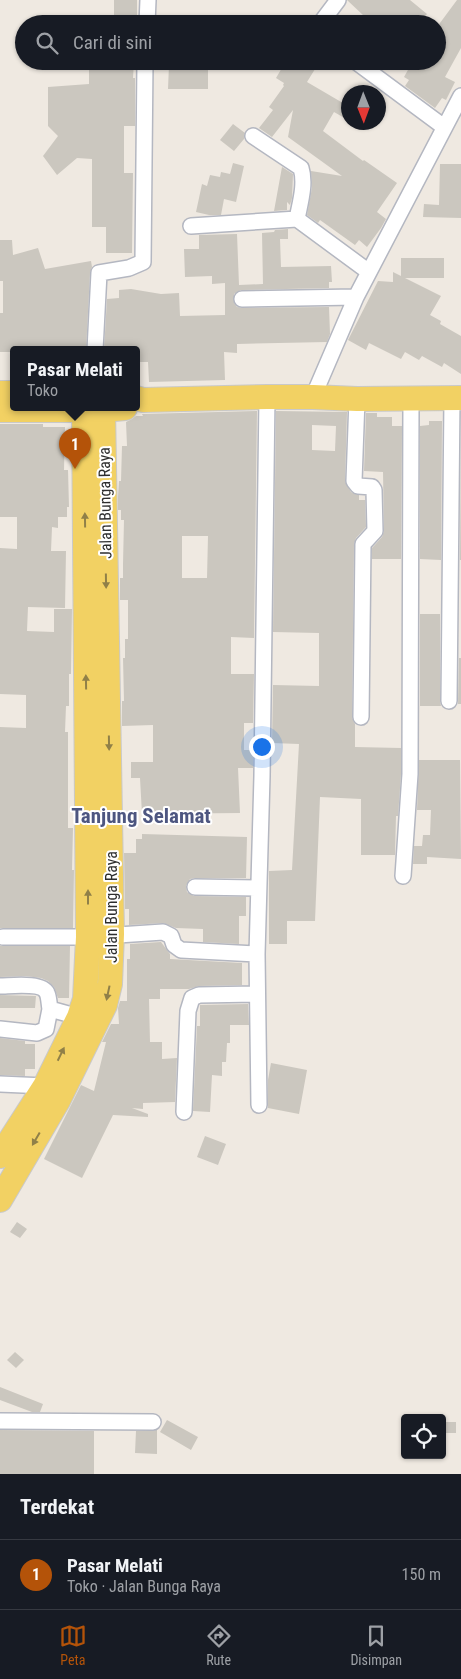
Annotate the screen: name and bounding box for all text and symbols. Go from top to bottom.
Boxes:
search box [15,15,446,70]
icon: search [33,29,61,57]
text: Cari di sini [73,31,152,54]
north arrow [341,85,386,130]
popup [10,346,140,411]
text: Pasar Melati [27,358,123,381]
text: Toko [27,381,58,400]
pin: 1 [59,428,91,469]
street label: Jalan Bunga Raya [95,447,115,559]
one-way arrow [80,511,88,527]
one-way arrow [102,573,110,589]
one-way arrow [82,674,90,690]
your location [249,734,275,760]
one-way arrow [105,736,113,752]
district label: Tanjung Selamat [71,804,211,828]
street label: Jalan Bunga Raya [102,851,121,963]
one-way arrow [84,889,92,905]
one-way arrow [104,986,112,1001]
one-way arrow [56,1047,65,1062]
one-way arrow [32,1132,41,1145]
map controls [401,1414,446,1459]
button: locate [401,1414,446,1459]
text: Terdekat [20,1495,94,1519]
text: Pasar Melati [67,1554,163,1577]
text: 1 [32,1565,40,1584]
text: 150 m [402,1565,441,1584]
text: Toko · Jalan Bunga Raya [67,1577,221,1596]
tab: Peta [59,1622,87,1668]
tab: Rute [205,1622,233,1668]
tab: Disimpan [350,1622,402,1668]

